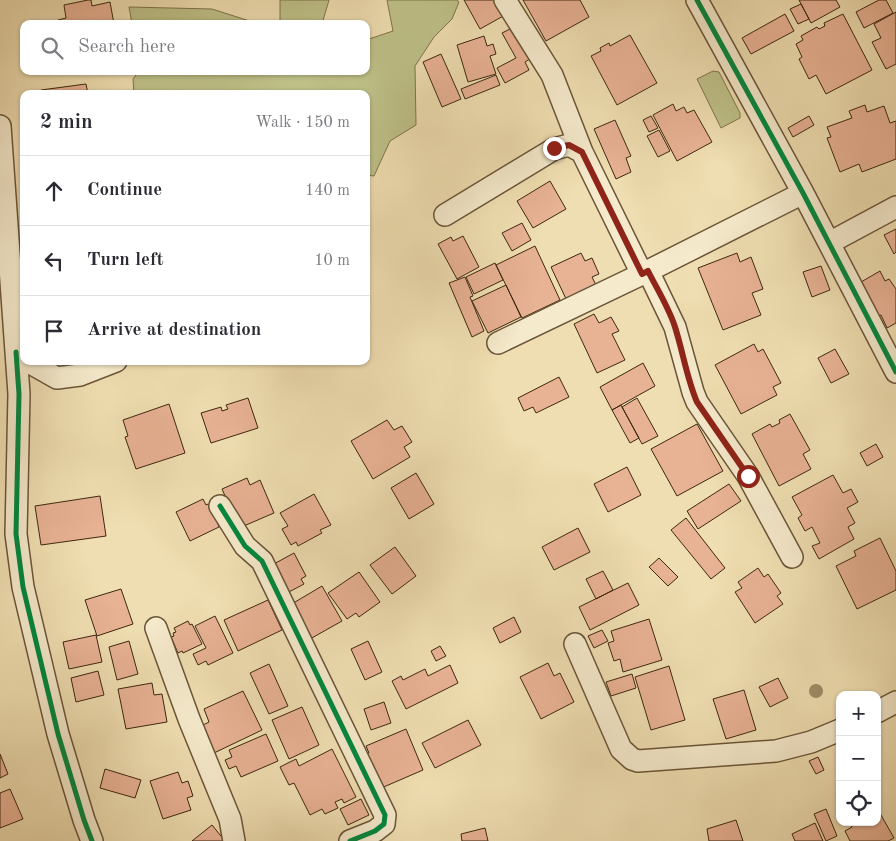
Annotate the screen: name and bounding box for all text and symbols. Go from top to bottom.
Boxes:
search box [20,20,370,75]
icon: search [38,34,66,62]
text: Search here [78,38,175,57]
text: 2 min [40,112,93,133]
text: Walk · 150 m [255,115,350,131]
route end [543,137,566,160]
icon: ahead [40,177,68,205]
text: Continue [87,181,162,200]
text: 140 m [305,183,350,199]
icon: left [40,247,68,275]
text: Turn left [87,251,164,270]
text: 10 m [314,253,350,269]
icon: arrive [40,317,68,345]
text: Arrive at destination [87,321,261,340]
route start [737,465,760,488]
map controls [836,691,881,826]
button: + [836,691,881,736]
button: − [836,736,881,781]
button: locate [836,781,881,826]

